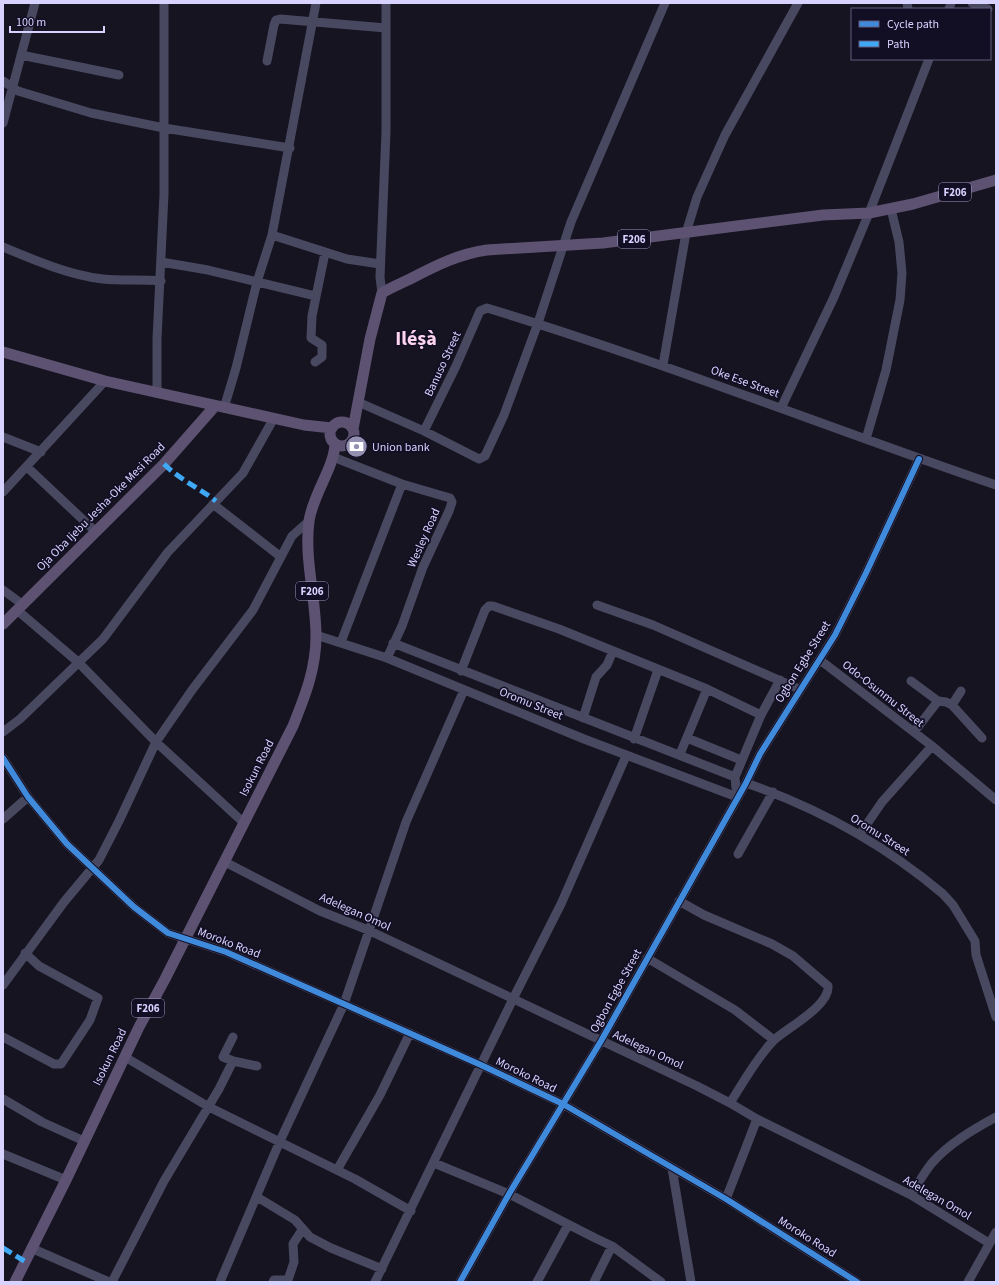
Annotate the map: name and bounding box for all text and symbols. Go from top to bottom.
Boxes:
scale bar [10,8,104,34]
legend [851,8,991,60]
text: 100 m [16,14,46,31]
text: Cycle path [887,16,939,33]
text: Path [887,36,910,53]
road number: F206 [939,183,971,201]
road number: F206 [618,230,650,248]
district label: Iléṣà [395,325,437,353]
street label: Banuso Street [420,329,466,399]
street label: Oke Ese Street [708,362,782,402]
bank icon: Union bank [343,434,369,460]
street label: Oja Oba Ijebu Jesha-Oke Mesi Road [33,439,169,575]
place label: Union bank [372,439,430,456]
street label: Wesley Road [403,506,445,570]
road number: F206 [296,582,328,600]
street label: Ogbon Egbe Street [771,618,835,706]
street label: Odo-Osunmu Street [838,657,928,731]
street label: Oromu Street [497,683,565,725]
street label: Isokun Road [235,737,279,799]
street label: Oromu Street [847,810,913,860]
street label: Adelegan Omol [317,889,393,935]
street label: Moroko Road [195,923,263,963]
street label: Ogbon Egbe Street [586,946,646,1036]
road number: F206 [132,999,164,1017]
street label: Isokun Road [89,1026,131,1088]
street label: Adelegan Omol [610,1026,686,1074]
street label: Moroko Road [493,1053,559,1097]
street label: Adelegan Omol [900,1172,974,1224]
street label: Moroko Road [774,1212,840,1262]

